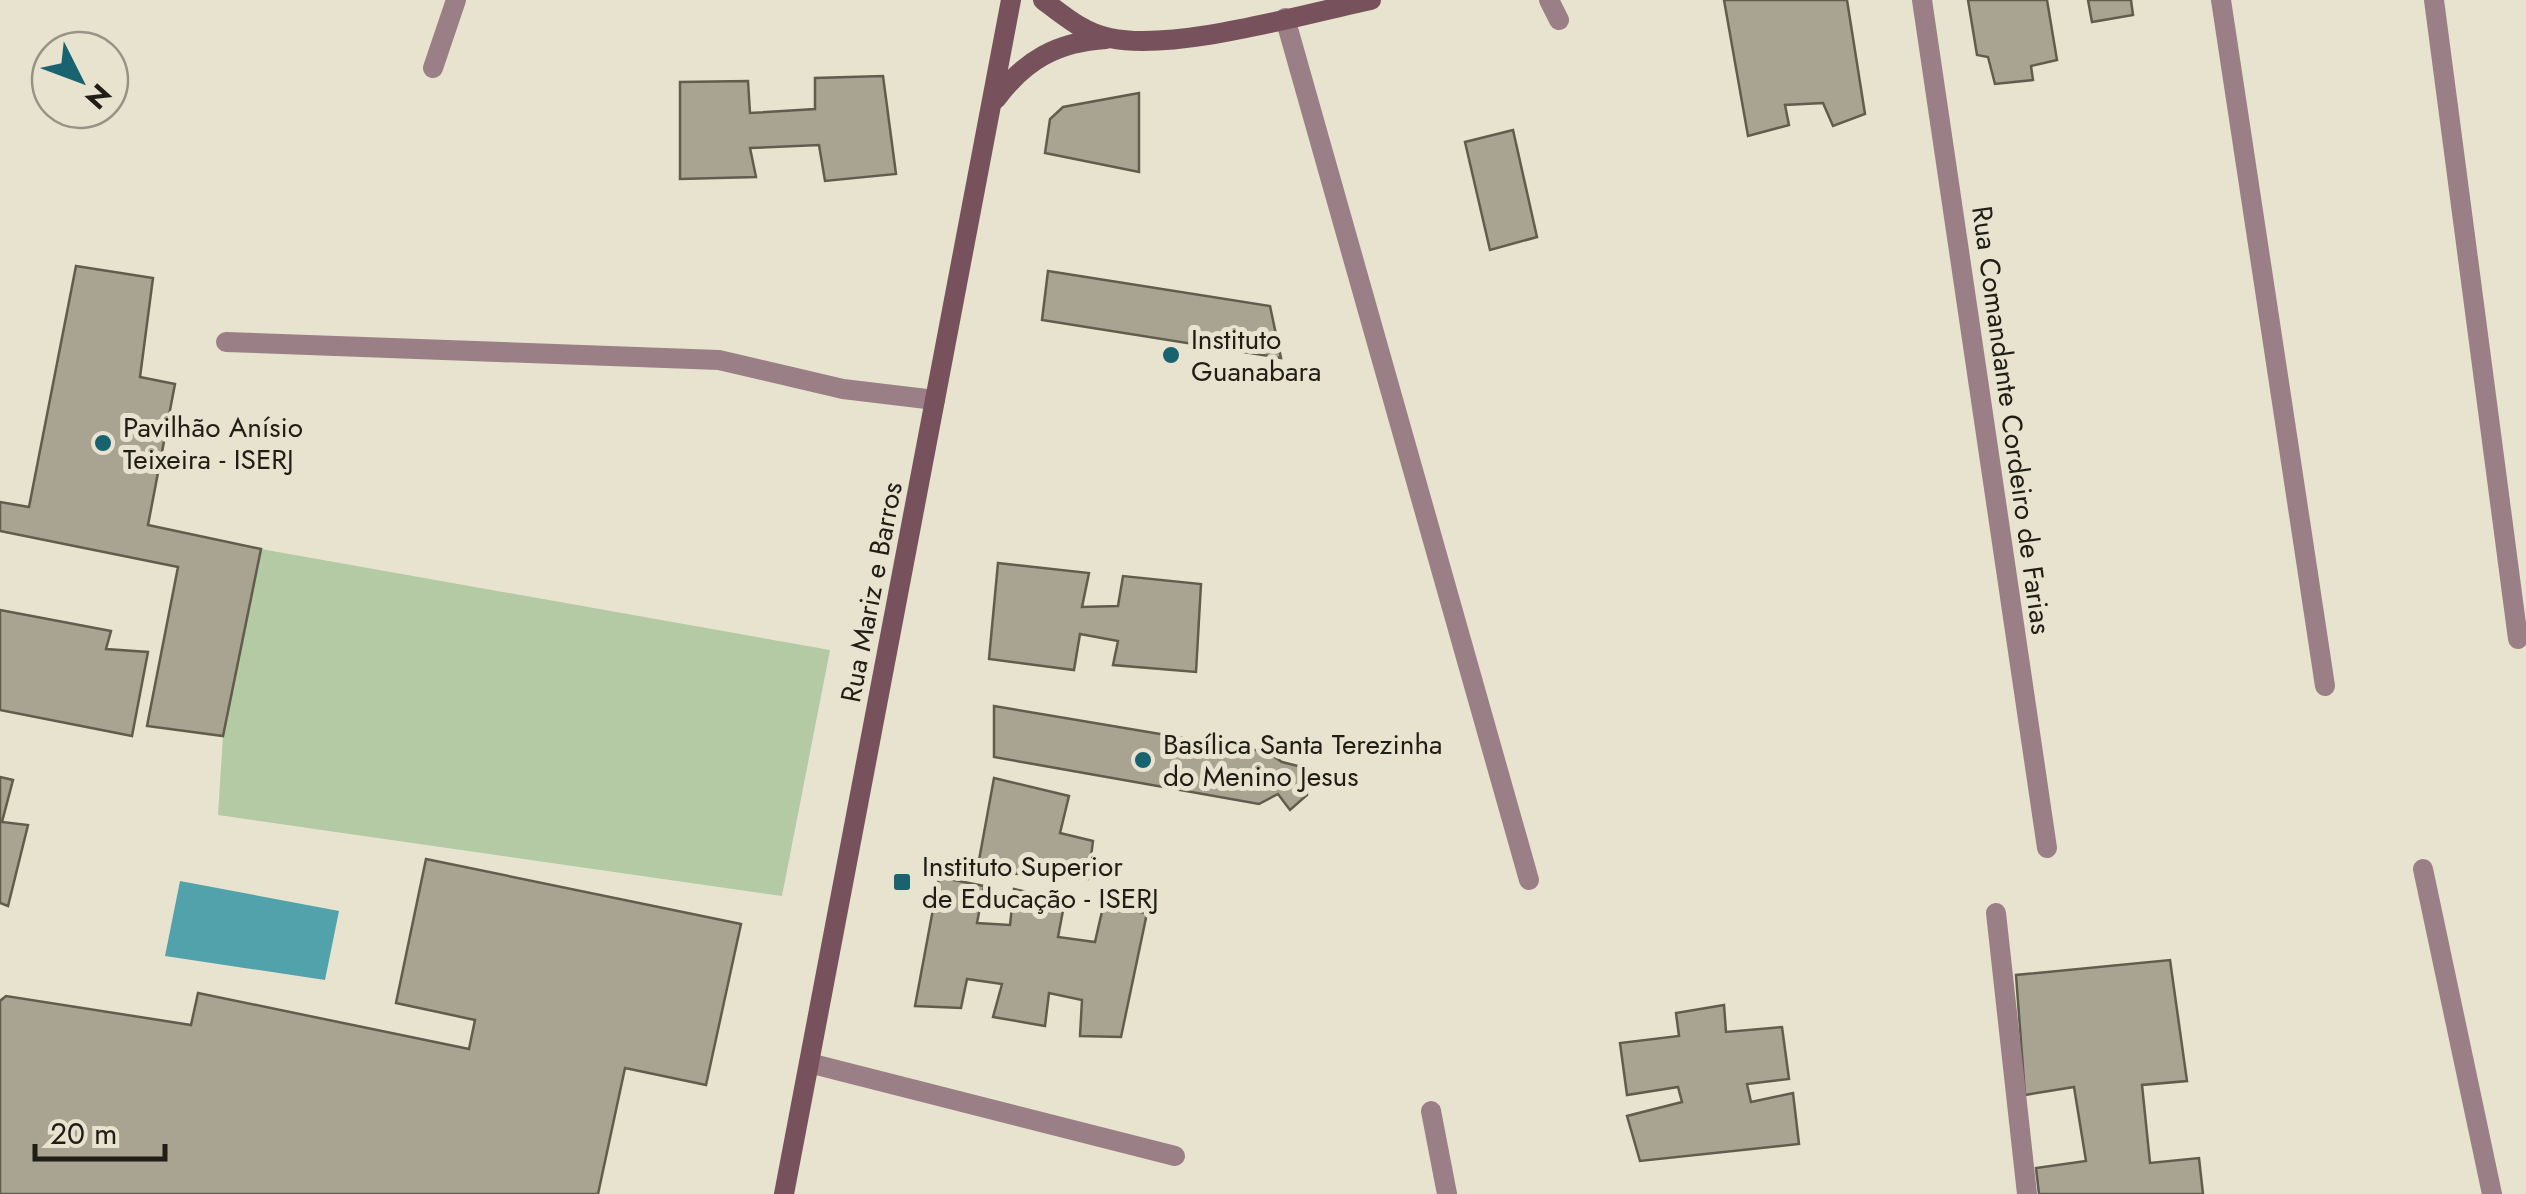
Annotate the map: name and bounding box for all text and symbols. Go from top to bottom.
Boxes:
north arrow [30,30,130,130]
text: N [76,74,121,118]
street label: Rua Comandante Cordeiro de Farias [1961,203,2062,637]
place label: Instituto Guanabara [1191,319,1322,392]
marker: Instituto Guanabara [1160,344,1182,366]
place label: Pavilhão Anísio Teixeira - ISERJ [123,407,303,480]
marker: Pavilhão Anísio Teixeira - ISERJ [92,432,114,454]
street label: Rua Mariz e Barros [830,478,913,706]
place label: Basílica Santa Terezinha do Menino Jesus [1163,724,1443,797]
marker: Basílica Santa Terezinha do Menino Jesus [1132,749,1154,771]
place label: Instituto Superior de Educação - ISERJ [922,846,1159,919]
marker: Instituto Superior de Educação - ISERJ [891,871,913,893]
scale bar [35,1099,165,1161]
text: 20 m [50,1112,117,1155]

